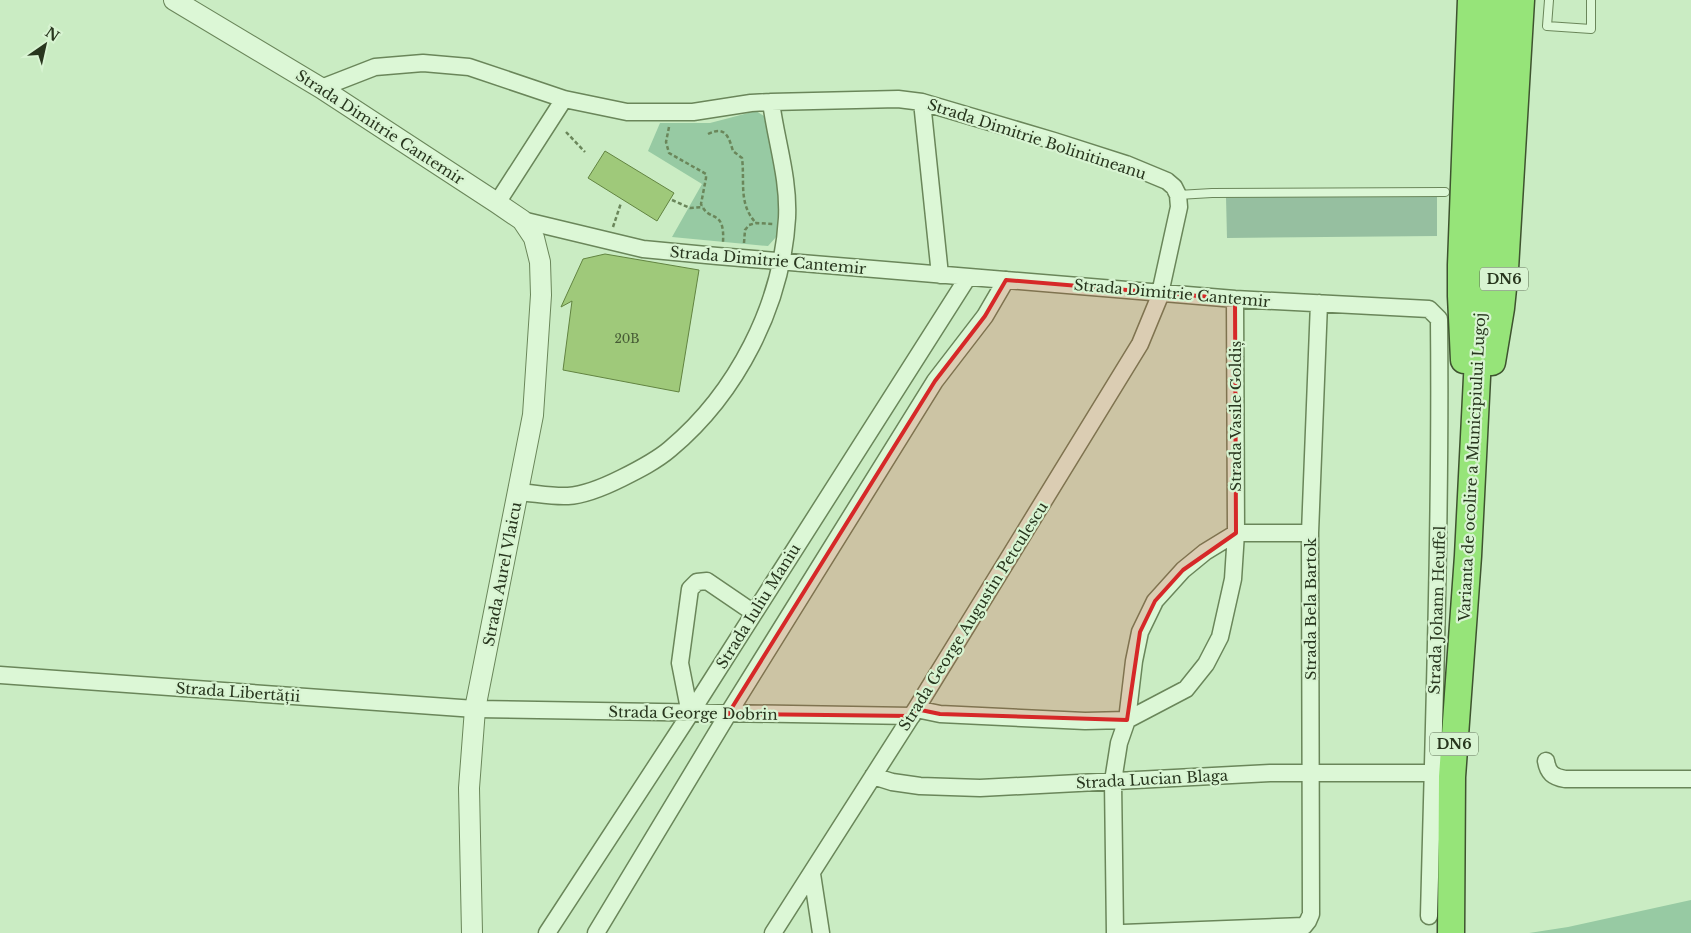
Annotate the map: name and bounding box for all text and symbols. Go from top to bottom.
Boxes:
north arrow [20,20,70,70]
text: N [42,23,63,45]
street label: Strada Dimitrie Cantemir [292,65,469,189]
street label: Strada Dimitrie Bolinitineanu [925,95,1149,183]
street label: Strada Dimitrie Cantemir [669,242,868,278]
road number: DN6 [1480,268,1528,290]
street label: Strada Dimitrie Cantemir [1073,275,1272,311]
street label: Varianta de ocolire a Municipiului Lugoj [1454,312,1490,623]
house number: 20B [614,331,640,346]
street label: Strada Vasile Goldiș [1226,340,1245,491]
street label: Strada George Augustin Petculescu [894,498,1052,734]
street label: Strada Aurel Vlaicu [479,500,525,648]
street label: Strada Johann Heuffel [1425,525,1449,695]
street label: Strada Bela Bartok [1301,537,1320,680]
street label: Strada Iuliu Maniu [712,540,804,672]
street label: Strada Libertății [175,678,301,706]
street label: Strada George Dobrin [608,702,778,724]
road number: DN6 [1430,732,1478,756]
street label: Strada Lucian Blaga [1075,765,1229,792]

